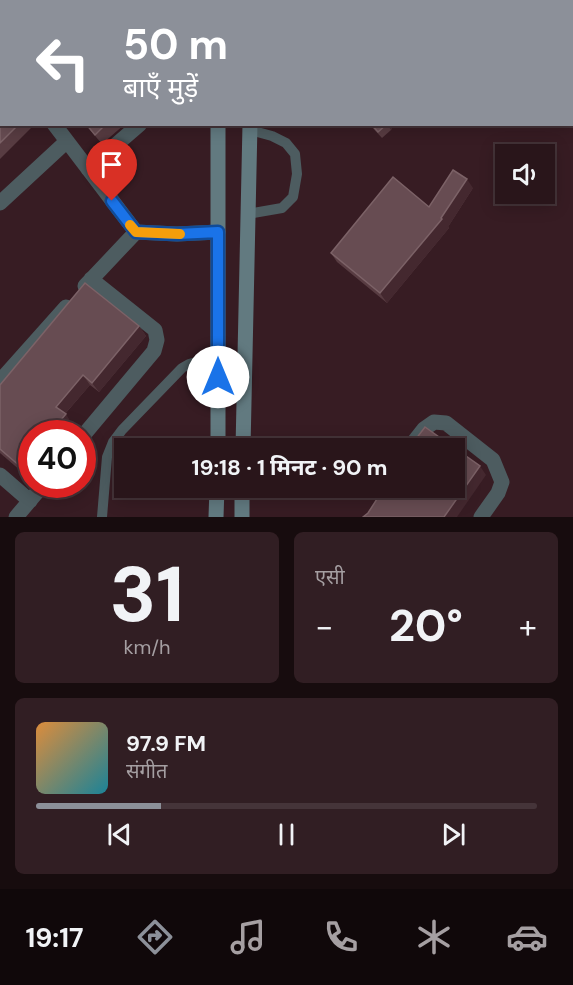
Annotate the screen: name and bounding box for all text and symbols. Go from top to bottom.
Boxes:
text: 50 m [123,17,228,72]
icon: left [24,24,102,102]
text: बाएँ मुड़ें [123,70,198,105]
pin [86,139,137,201]
map controls [495,144,555,204]
button: sound [495,144,555,204]
icon: arrive [95,148,128,181]
position arrow [186,345,250,409]
speed limit sign: 40 [18,420,96,498]
text: 19:18 · 1 मिनट · 90 m [192,453,387,482]
text: 31 [110,544,184,645]
text: एसी [315,564,345,590]
text: 20° [389,596,463,655]
text: − [315,605,333,648]
text: + [519,605,537,648]
text: km/h [123,634,171,660]
text: 97.9 FM [126,729,206,758]
text: संगीत [126,758,167,784]
icon: previous [103,818,136,851]
icon: pause [270,818,303,851]
icon: next [437,818,470,851]
icon: directions [134,916,176,958]
icon: music [227,916,269,958]
icon: phone [320,916,362,958]
icon: climate [413,916,455,958]
icon: car [506,916,548,958]
text: 19:17 [25,920,84,955]

